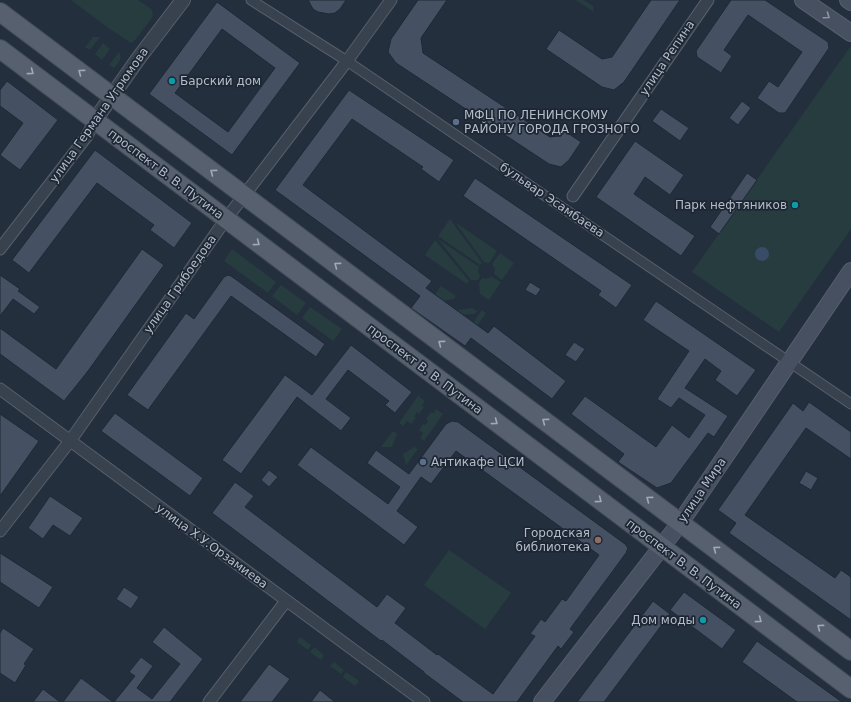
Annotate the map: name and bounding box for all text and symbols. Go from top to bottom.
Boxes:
one-way arrow [823,12,830,19]
street label: улица Репина [637,18,697,98]
street label: улица Германа Угрюмова [47,45,151,185]
one-way arrow [27,67,34,74]
one-way arrow [78,70,85,77]
place label: Барский дом [180,74,261,88]
marker: Барский дом [167,76,177,86]
place label: МФЦ ПО ЛЕНИНСКОМУ РАЙОНУ ГОРОДА ГРОЗНОГО [464,108,640,136]
marker: МФЦ ПО ЛЕНИНСКОМУ РАЙОНУ ГОРОДА ГРОЗНОГО [451,117,461,127]
street label: проспект В. В. Путина [106,126,226,222]
street label: бульвар Эсамбаева [497,160,607,240]
one-way arrow [211,170,218,177]
place label: Парк нефтяников [675,198,787,212]
marker: Парк нефтяников [790,200,800,210]
street label: улица Грибоедова [141,232,219,336]
one-way arrow [253,238,260,245]
one-way arrow [334,262,341,270]
street label: проспект В. В. Путина [365,321,485,417]
one-way arrow [438,340,445,348]
one-way arrow [491,417,498,424]
one-way arrow [542,419,549,426]
place label: Антикафе ЦСИ [431,455,525,469]
street label: улица Мира [675,455,729,525]
marker: Антикафе ЦСИ [418,457,428,467]
one-way arrow [595,495,602,502]
one-way arrow [646,496,653,504]
street label: улица Х.У.Орзамиева [153,501,271,591]
street label: проспект В. В. Путина [624,516,744,612]
place label: Городская библиотека [516,526,590,554]
marker: Городская библиотека [593,535,603,545]
one-way arrow [713,547,720,554]
place label: Дом моды [631,613,695,627]
marker: Дом моды [698,615,708,625]
one-way arrow [755,615,762,622]
one-way arrow [817,625,824,632]

